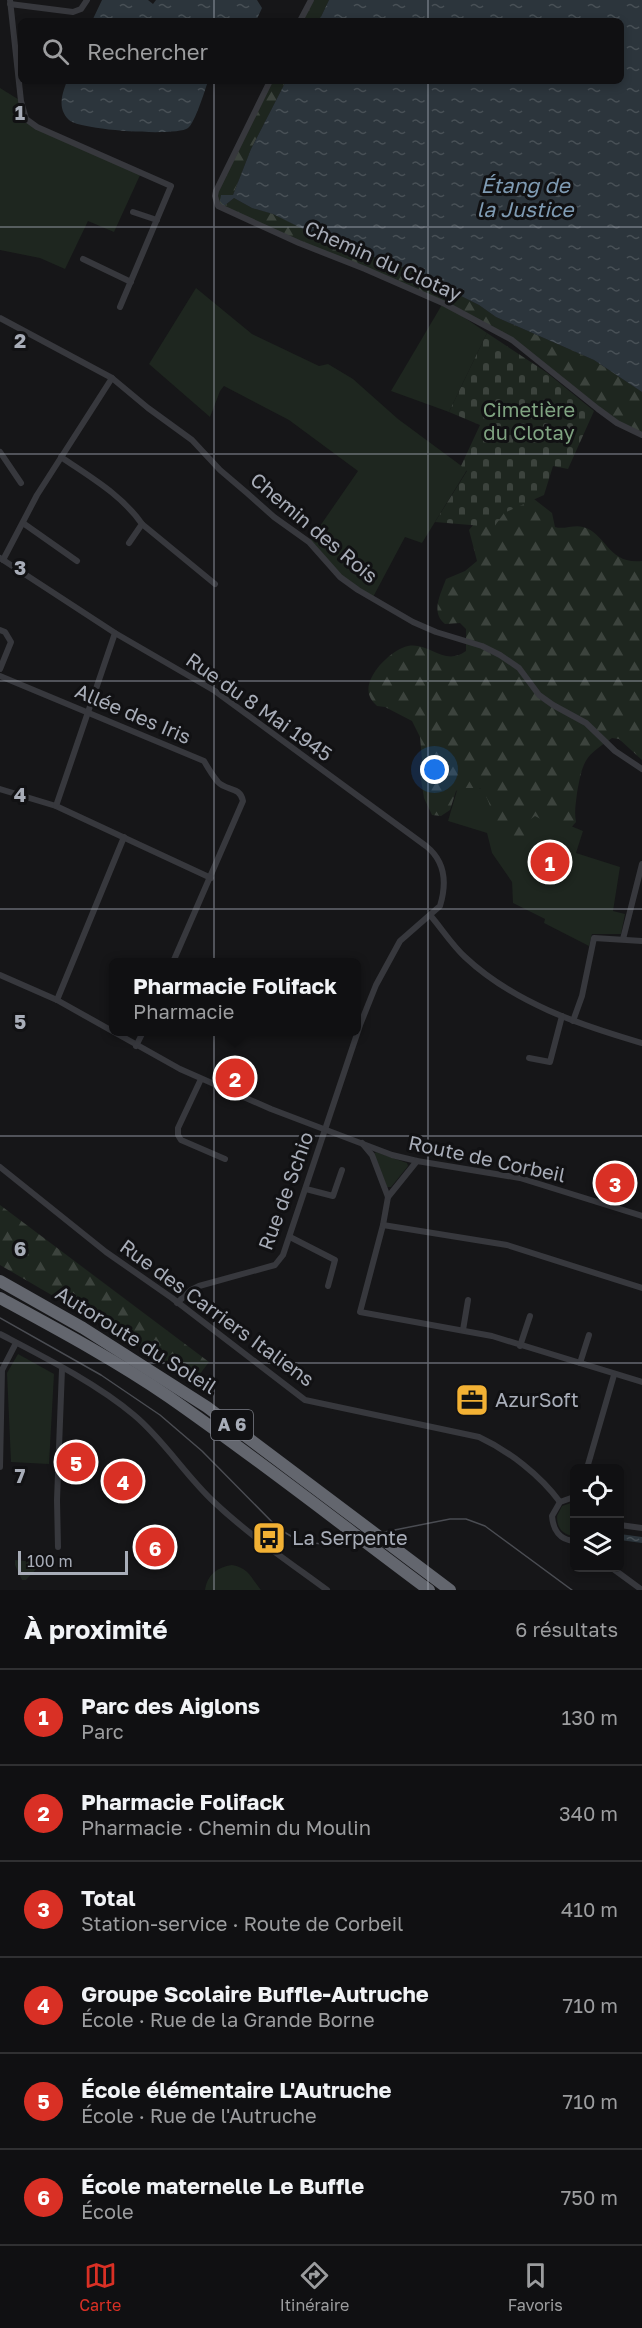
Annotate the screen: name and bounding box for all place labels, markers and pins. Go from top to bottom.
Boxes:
pin: 1 [530,840,570,884]
pin: 2 [216,1056,254,1100]
pin: 3 [596,1160,634,1206]
office icon: AzurSoft [454,1382,490,1418]
place label: AzurSoft [495,1387,579,1411]
pin: 5 [56,1440,96,1484]
pin: 4 [104,1458,142,1504]
bus stop icon: La Serpente [251,1520,287,1556]
pin: 6 [136,1524,174,1570]
place label: La Serpente [292,1525,408,1549]

